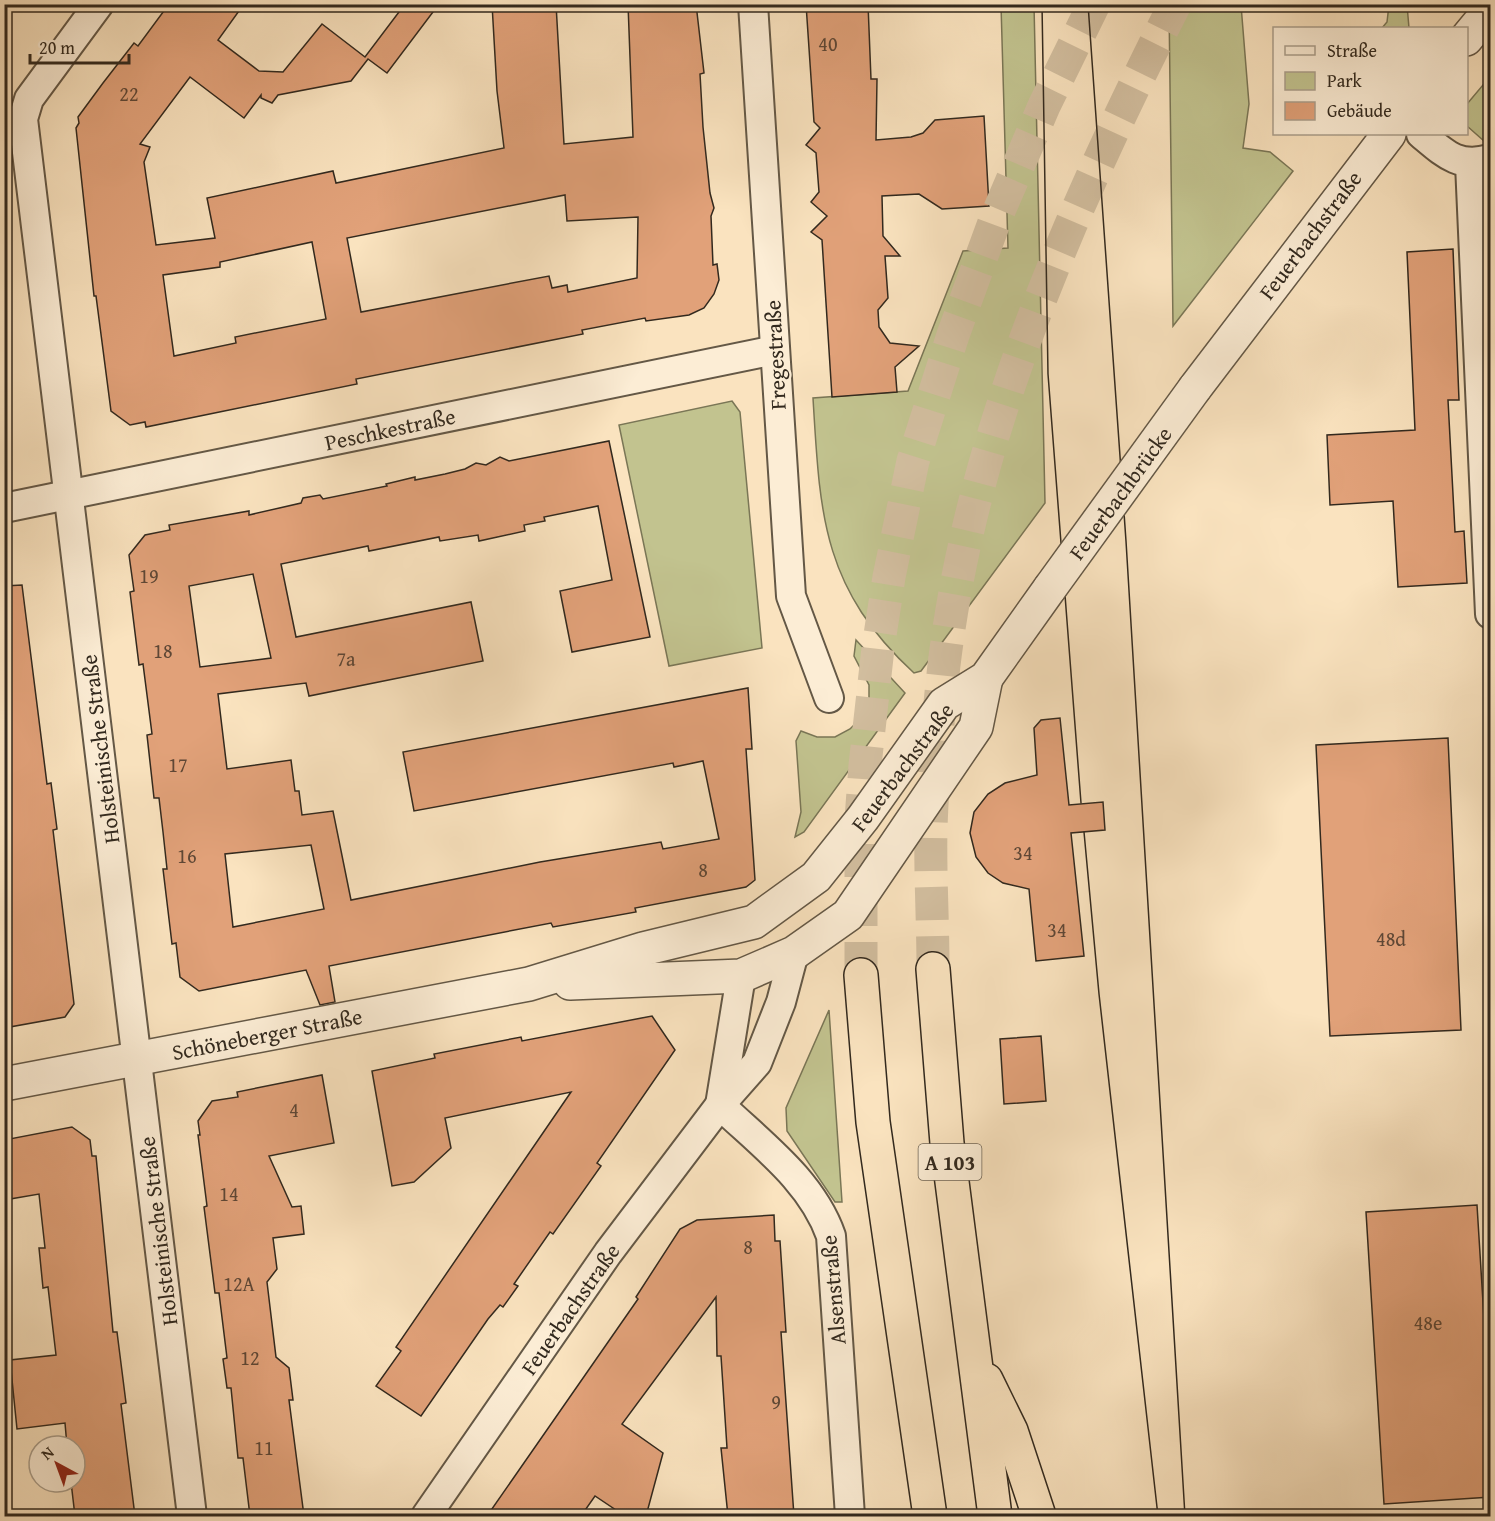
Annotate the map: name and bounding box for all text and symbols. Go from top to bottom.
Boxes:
scale bar [30,27,129,65]
legend [1273,27,1468,135]
house number: 40 [818,29,838,58]
text: 20 m [39,34,75,61]
text: Straße [1327,37,1377,64]
text: Park [1327,67,1363,94]
house number: 22 [119,79,139,108]
text: Gebäude [1327,97,1392,124]
street label: Feuerbachstraße [1251,164,1369,306]
street label: Fregestraße [756,299,794,411]
street label: Peschkestraße [322,400,458,458]
street label: Feuerbachbrücke [1061,420,1179,566]
house number: 19 [139,561,159,590]
house number: 18 [153,636,173,665]
house number: 7a [336,644,356,673]
street label: Holsteinische Straße [73,653,127,845]
street label: Feuerbachstraße [843,696,961,838]
house number: 17 [168,750,188,779]
house number: 34 [1013,838,1033,867]
house number: 16 [177,841,197,870]
house number: 8 [698,855,708,884]
house number: 34 [1047,915,1067,944]
house number: 48d [1376,924,1406,953]
street label: Schöneberger Straße [169,1000,365,1068]
house number: 4 [289,1095,299,1124]
street label: Holsteinische Straße [131,1135,185,1327]
road number: A 103 [918,1144,982,1180]
house number: 14 [219,1179,239,1208]
house number: 8 [743,1232,753,1261]
street label: Alsenstraße [812,1234,854,1346]
street label: Feuerbachstraße [513,1237,627,1381]
house number: 12A [223,1269,255,1298]
house number: 48e [1414,1308,1442,1337]
house number: 12 [240,1343,260,1372]
house number: 9 [771,1387,781,1416]
house number: 11 [254,1433,274,1462]
north arrow [27,1434,87,1494]
text: N [35,1440,59,1465]

